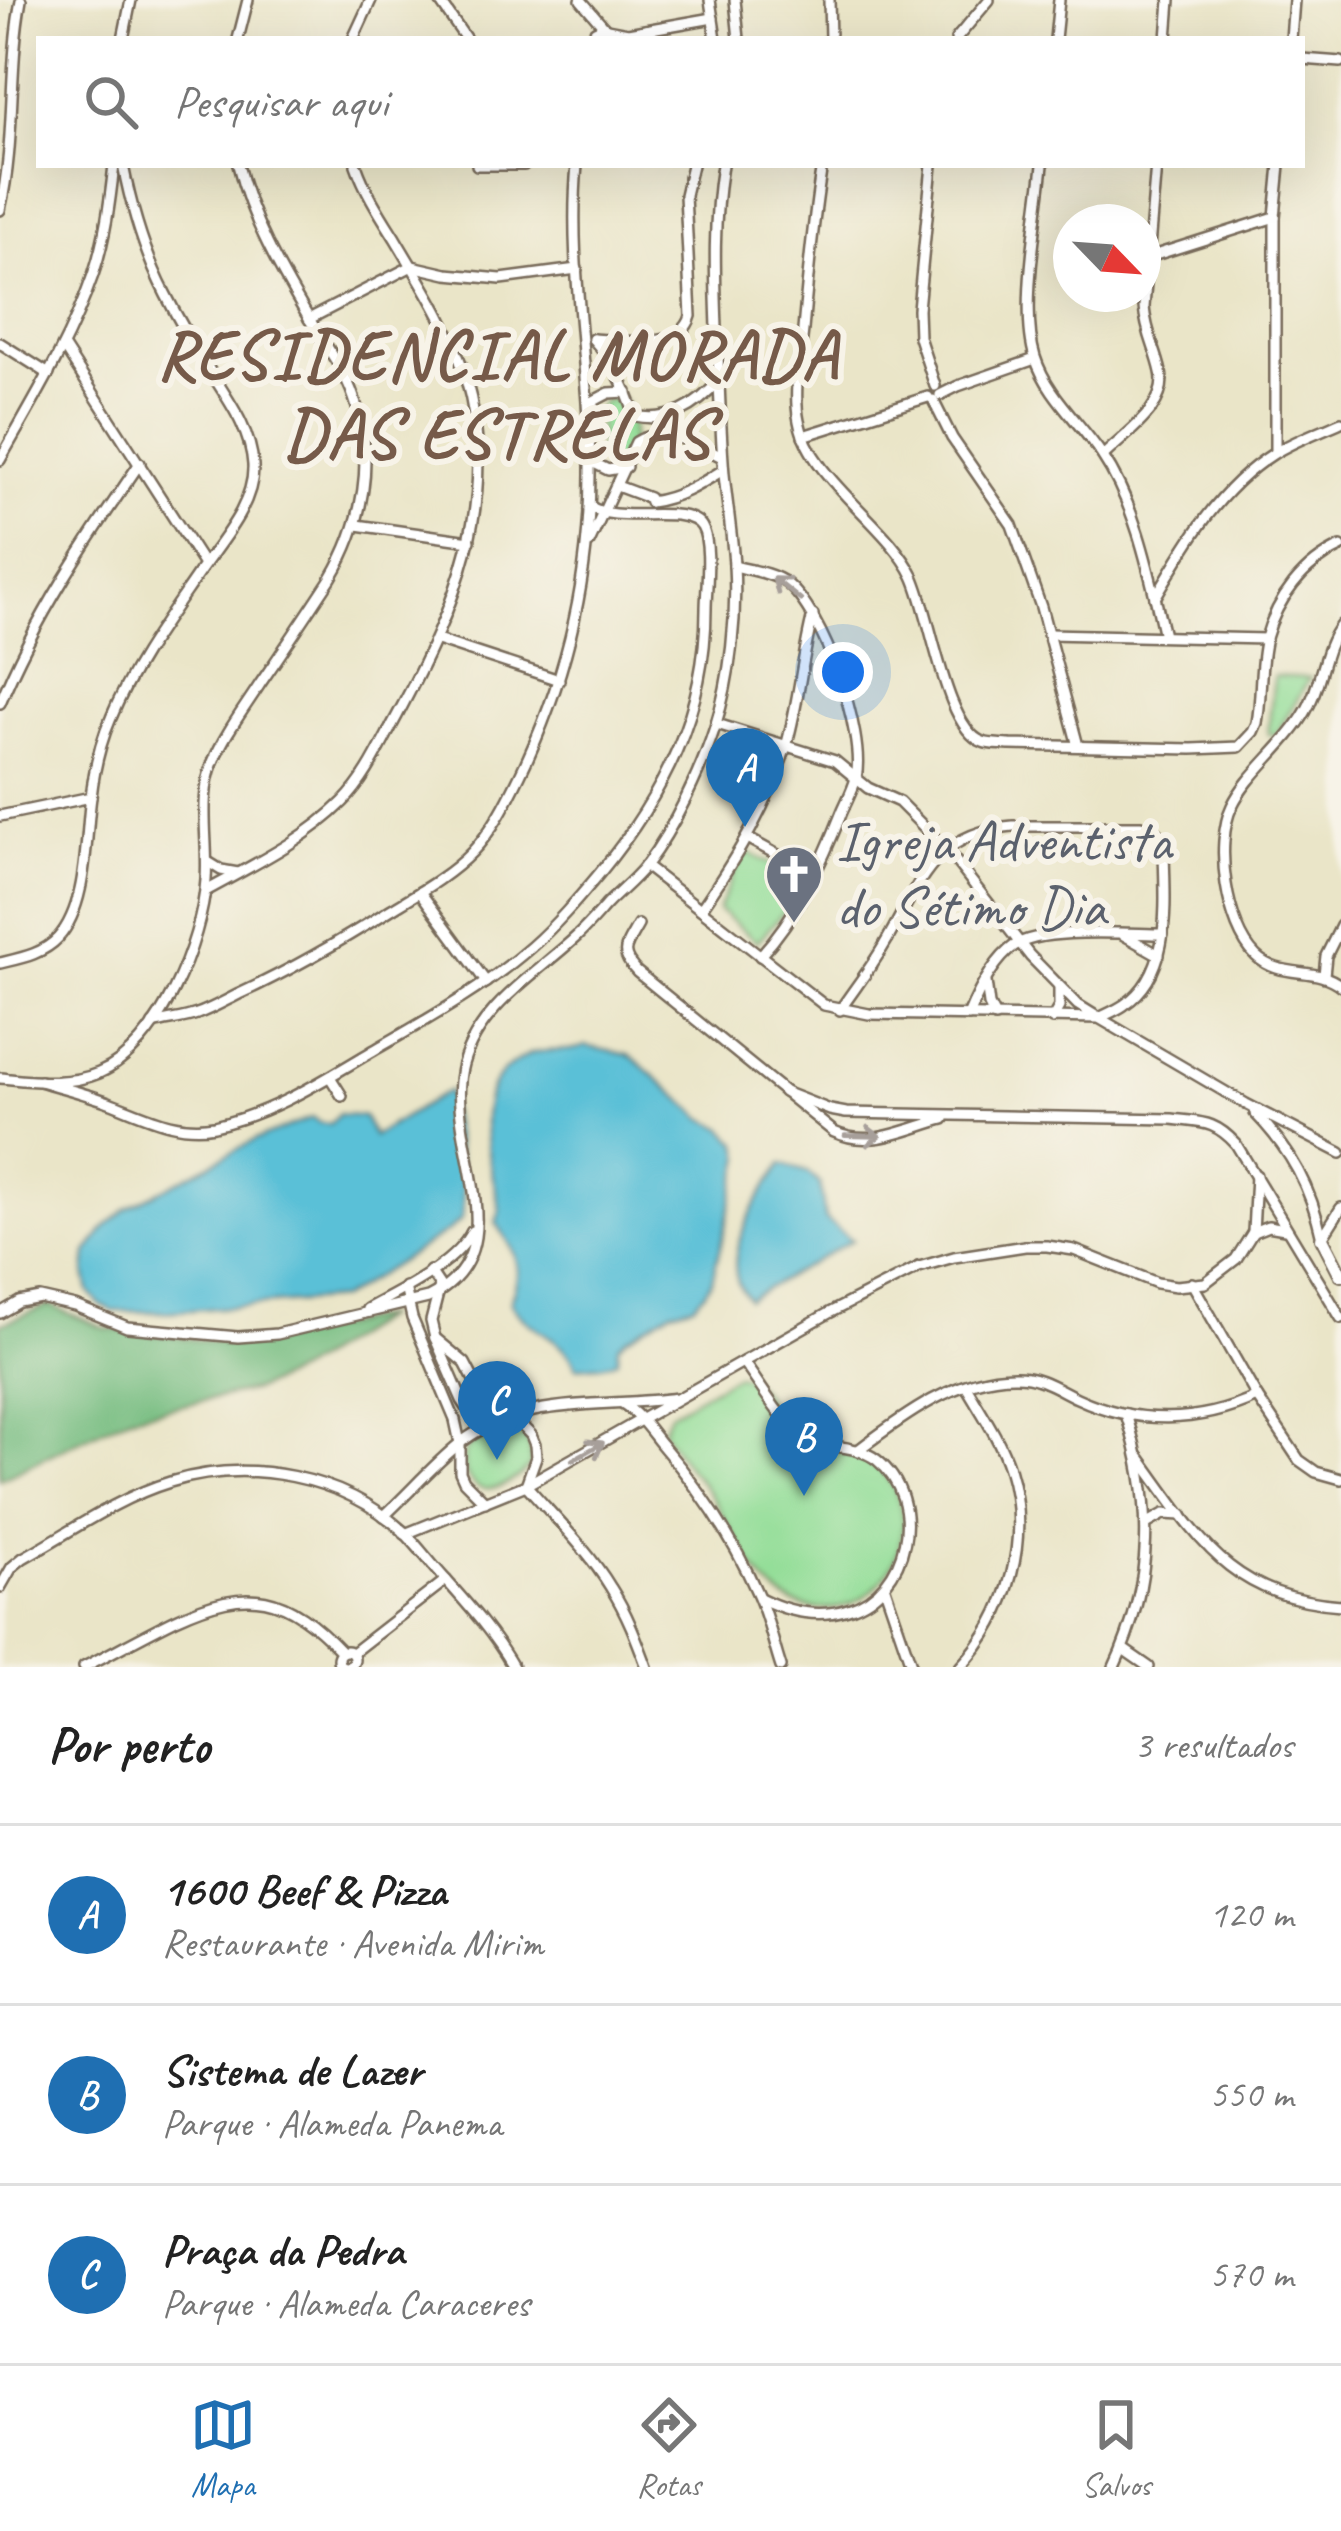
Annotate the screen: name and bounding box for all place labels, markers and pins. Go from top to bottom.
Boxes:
pin: A [706,728,784,827]
place label: Igreja Adventista do Sétimo Dia [836,805,1174,943]
church icon: Igreja Adventista do Sétimo Dia [763,843,825,925]
pin: C [458,1361,536,1460]
pin: B [765,1397,843,1496]

